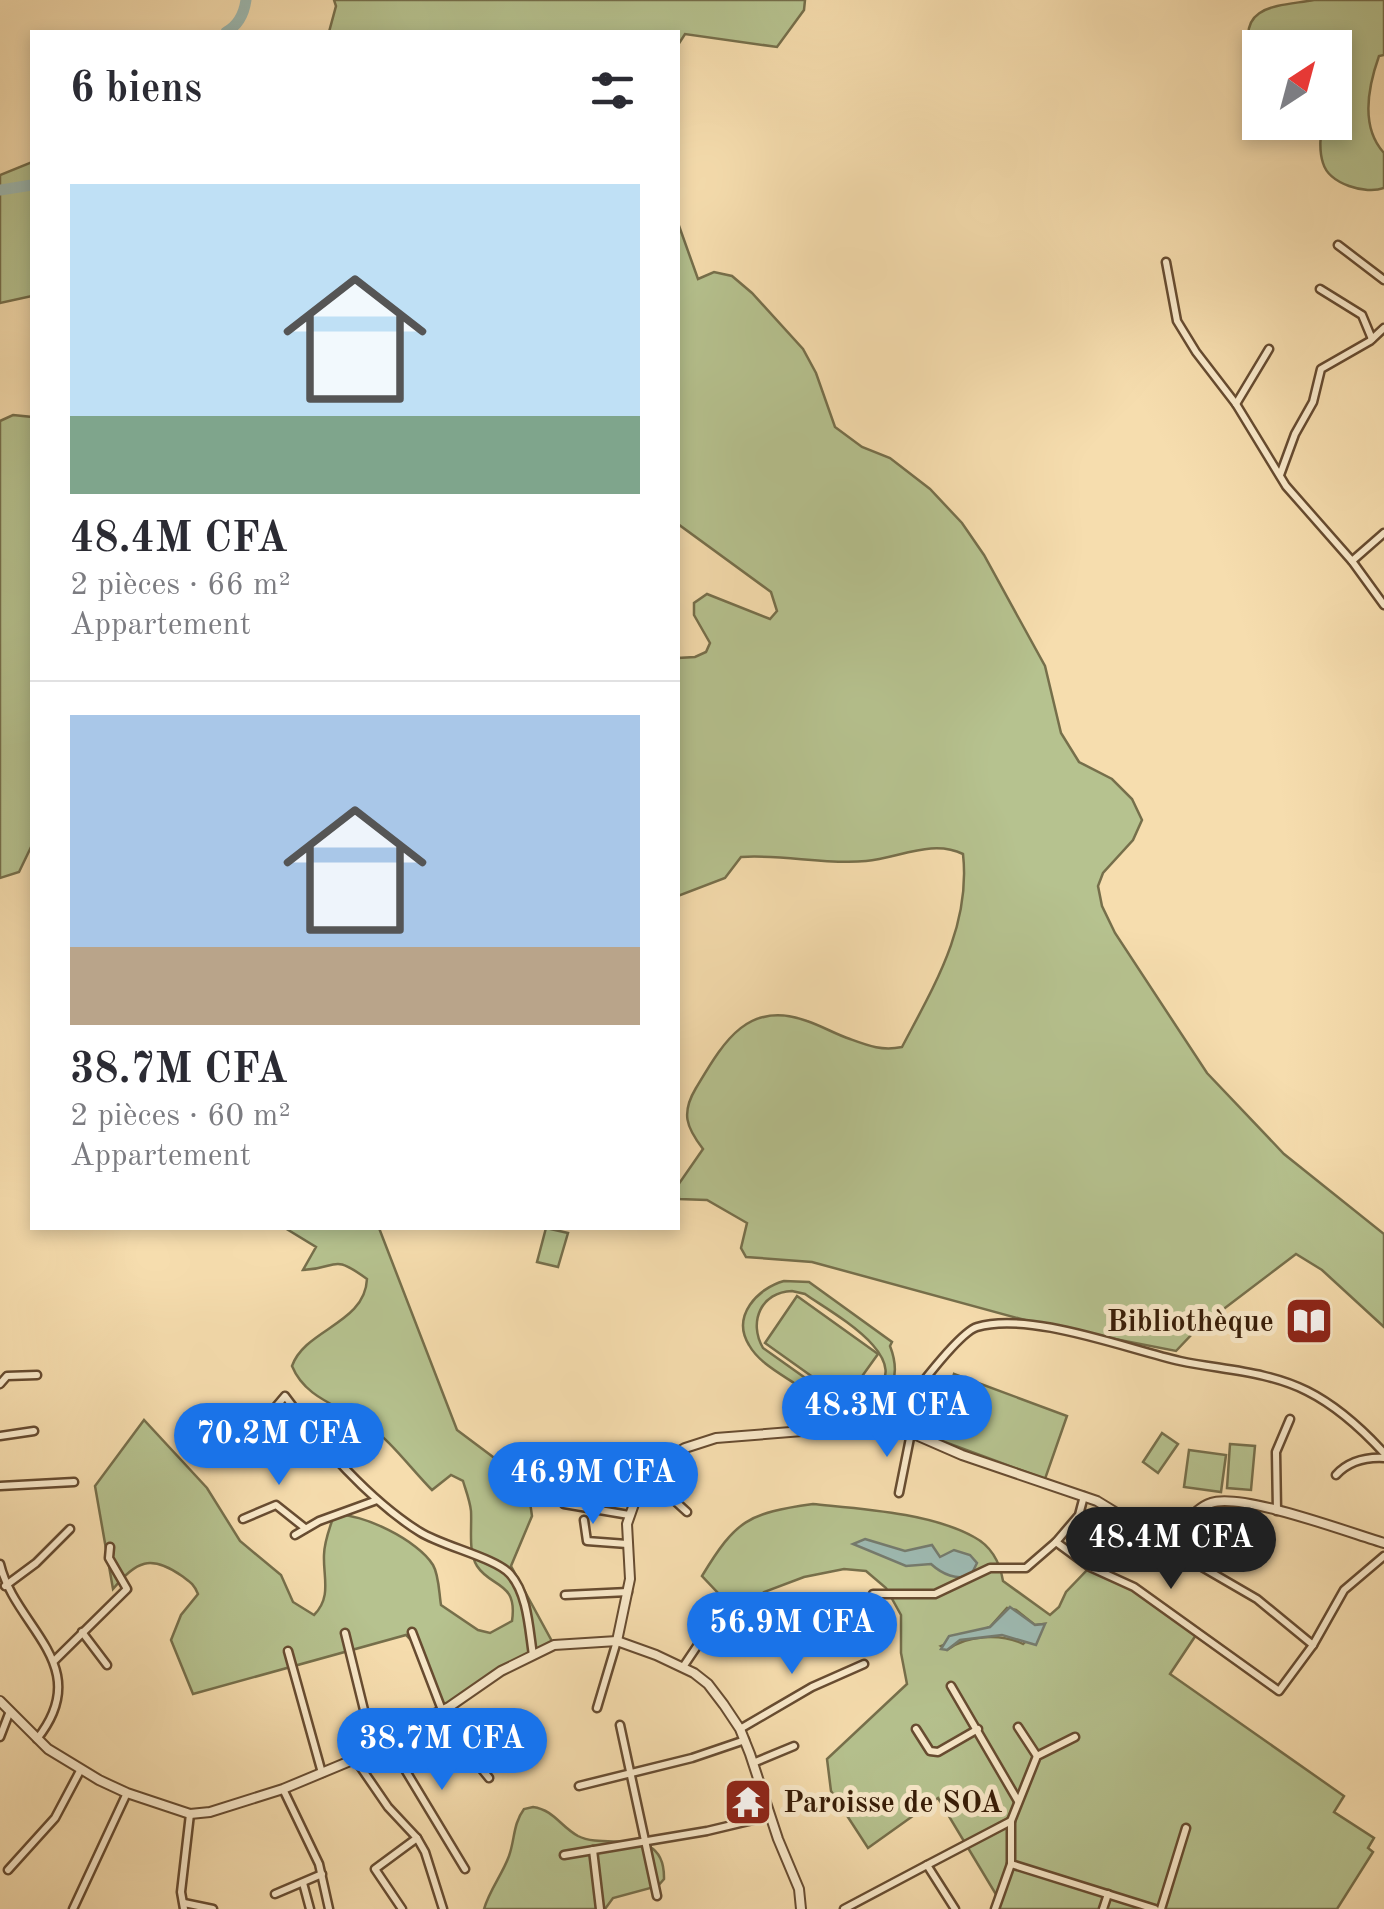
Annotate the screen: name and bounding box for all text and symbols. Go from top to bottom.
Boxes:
north arrow [1242,30,1352,140]
map controls [1242,30,1352,140]
icon: filters [585,63,640,118]
text: 6 biens [70,69,202,111]
icon: home [265,249,445,429]
text: 48.4M CFA [70,519,288,561]
text: 2 pièces · 66 m² [70,570,291,602]
text: Appartement [70,610,251,642]
icon: home [265,780,445,960]
text: 38.7M CFA [70,1050,288,1092]
text: 2 pièces · 60 m² [70,1101,291,1133]
text: Appartement [70,1141,251,1173]
library icon: Bibliothèque [1283,1295,1335,1347]
place label: Bibliothèque [1106,1308,1274,1338]
pin: 48.3M CFA [773,1375,1001,1460]
text: 48.3M CFA [804,1391,970,1423]
pin: 70.2M CFA [165,1403,393,1488]
text: 70.2M CFA [196,1419,362,1451]
pin: 46.9M CFA [479,1442,707,1527]
text: 46.9M CFA [510,1458,676,1490]
pin: 48.4M CFA [1057,1507,1285,1592]
text: 48.4M CFA [1088,1523,1254,1555]
pin: 56.9M CFA [678,1592,906,1677]
text: 56.9M CFA [709,1608,875,1640]
pin: 38.7M CFA [328,1708,556,1793]
text: 38.7M CFA [359,1724,525,1756]
temple icon: Paroisse de SOA [722,1776,774,1828]
place label: Paroisse de SOA [783,1789,1003,1819]

